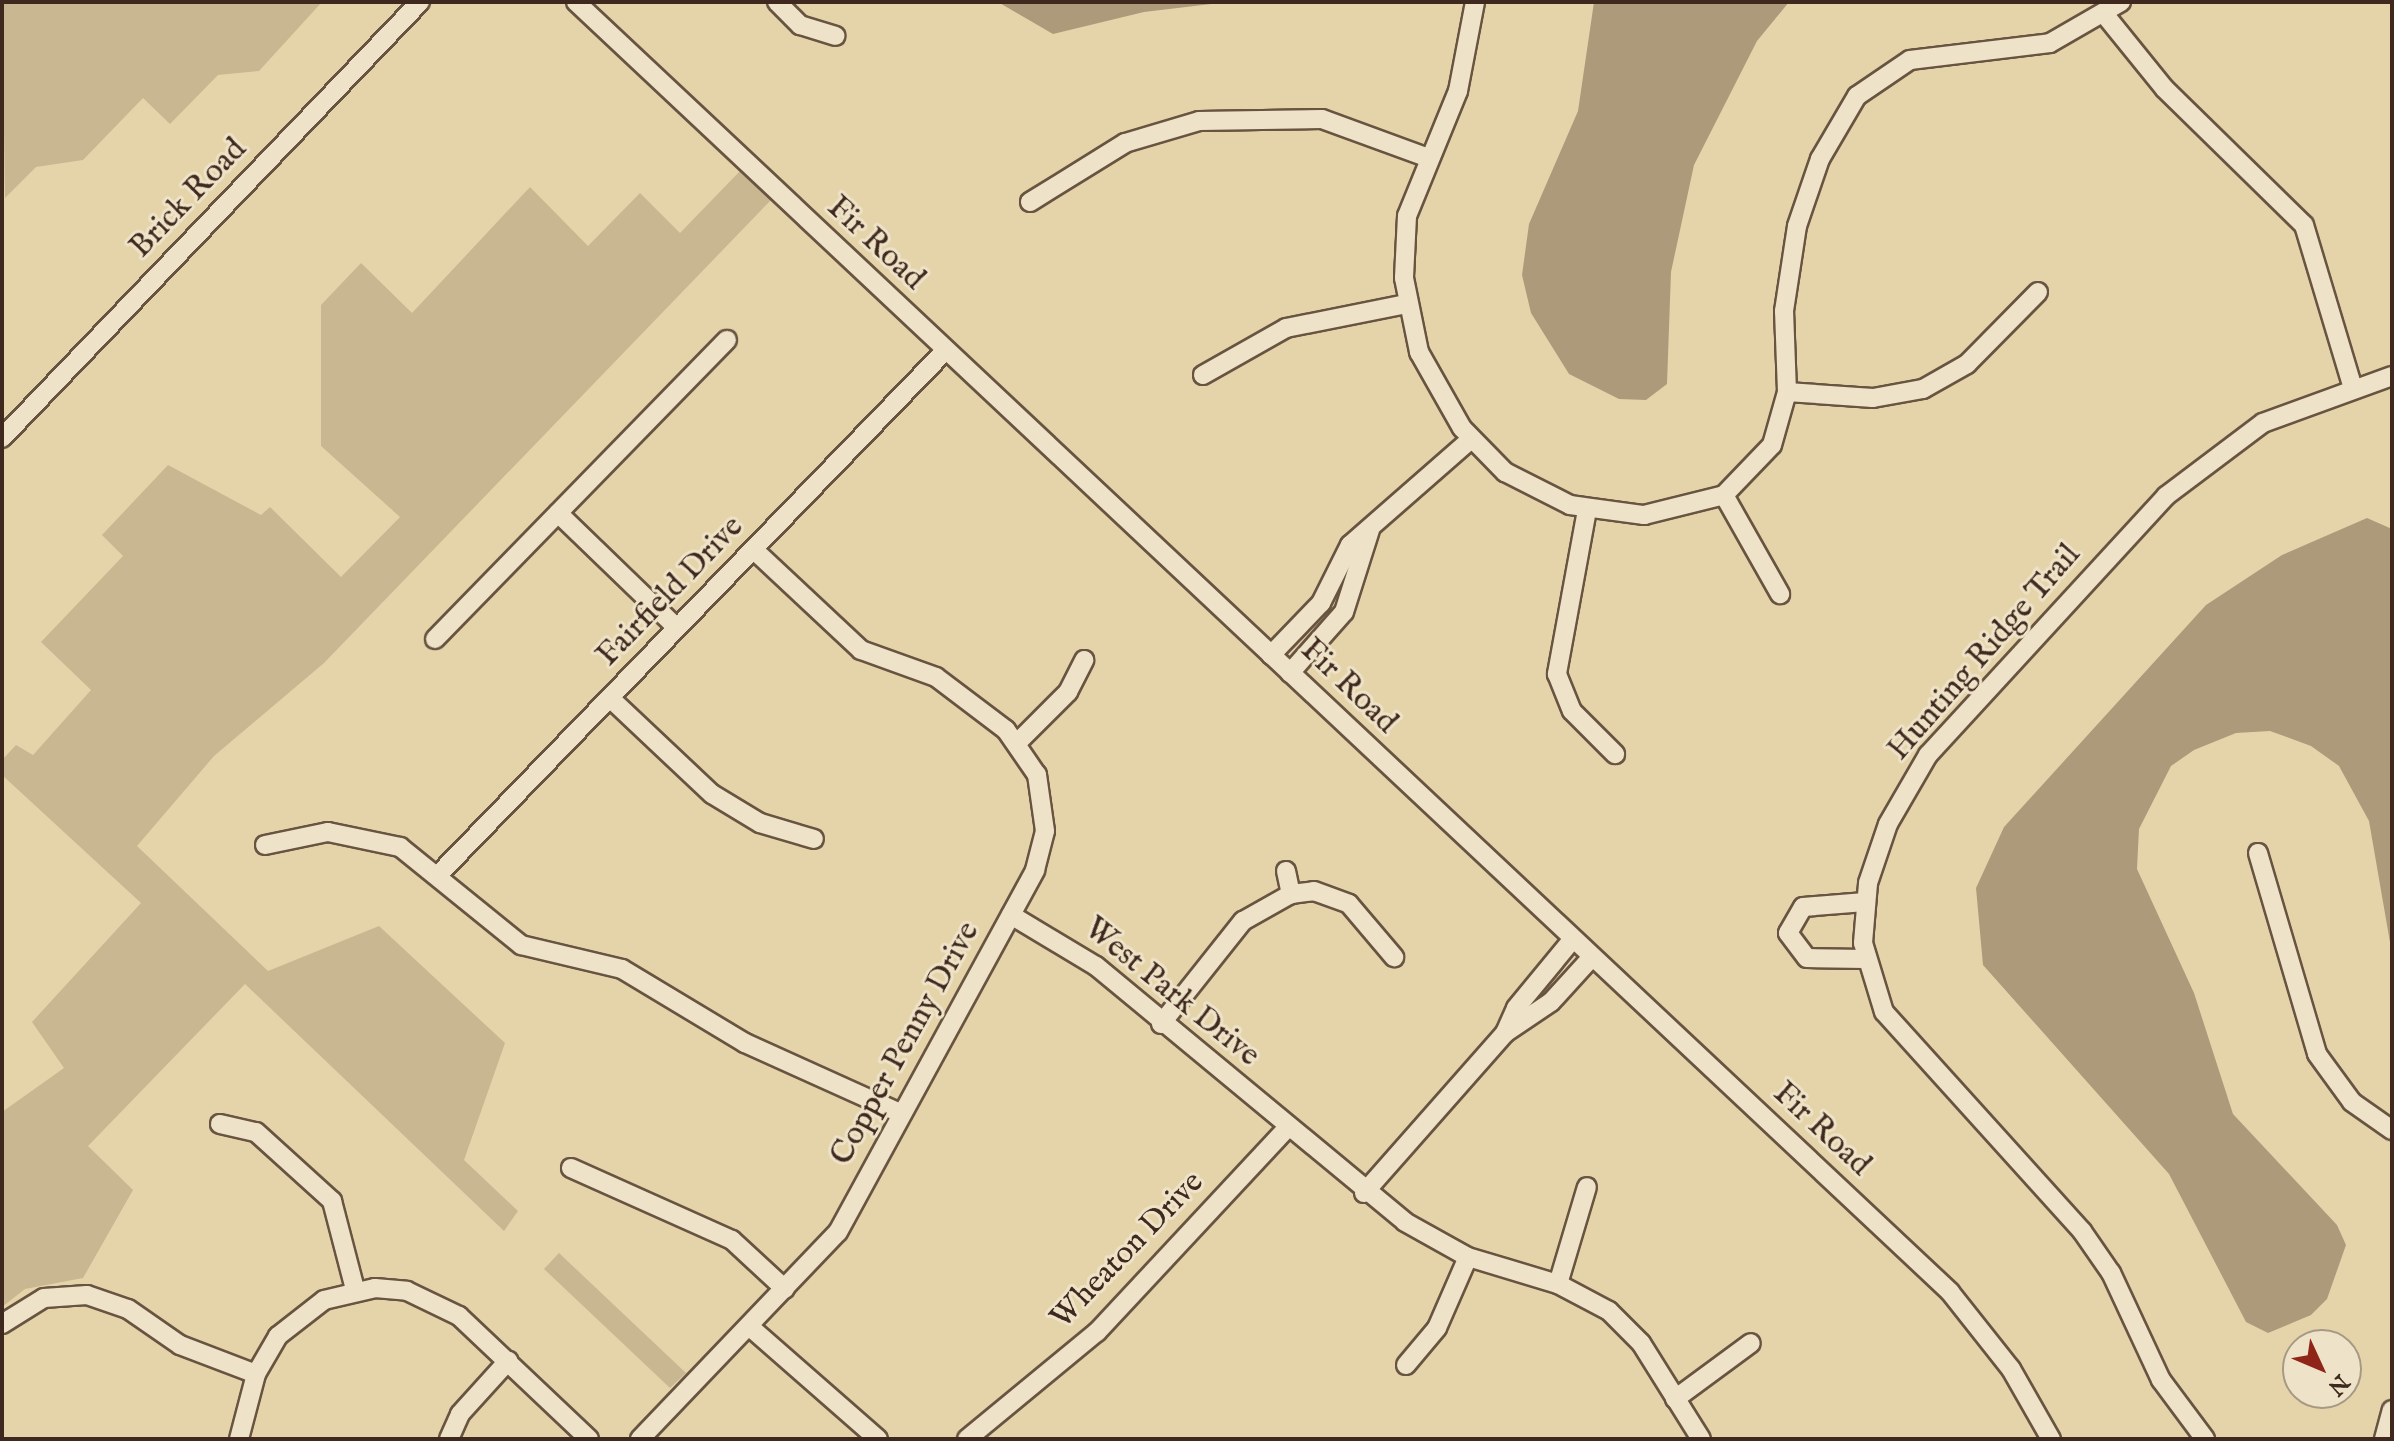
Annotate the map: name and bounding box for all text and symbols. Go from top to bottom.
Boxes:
street label: Brick Road [123,131,255,267]
street label: Fir Road [818,189,932,299]
street label: Fairfield Drive [590,509,752,675]
street label: Hunting Ridge Trail [1881,537,2089,769]
street label: Fir Road [1292,632,1404,742]
street label: West Park Drive [1075,910,1267,1076]
street label: Copper Penny Drive [823,916,989,1172]
street label: Fir Road [1764,1075,1878,1185]
street label: Wheaton Drive [1043,1164,1213,1338]
north arrow [2282,1329,2362,1409]
text: N [2321,1368,2355,1401]

